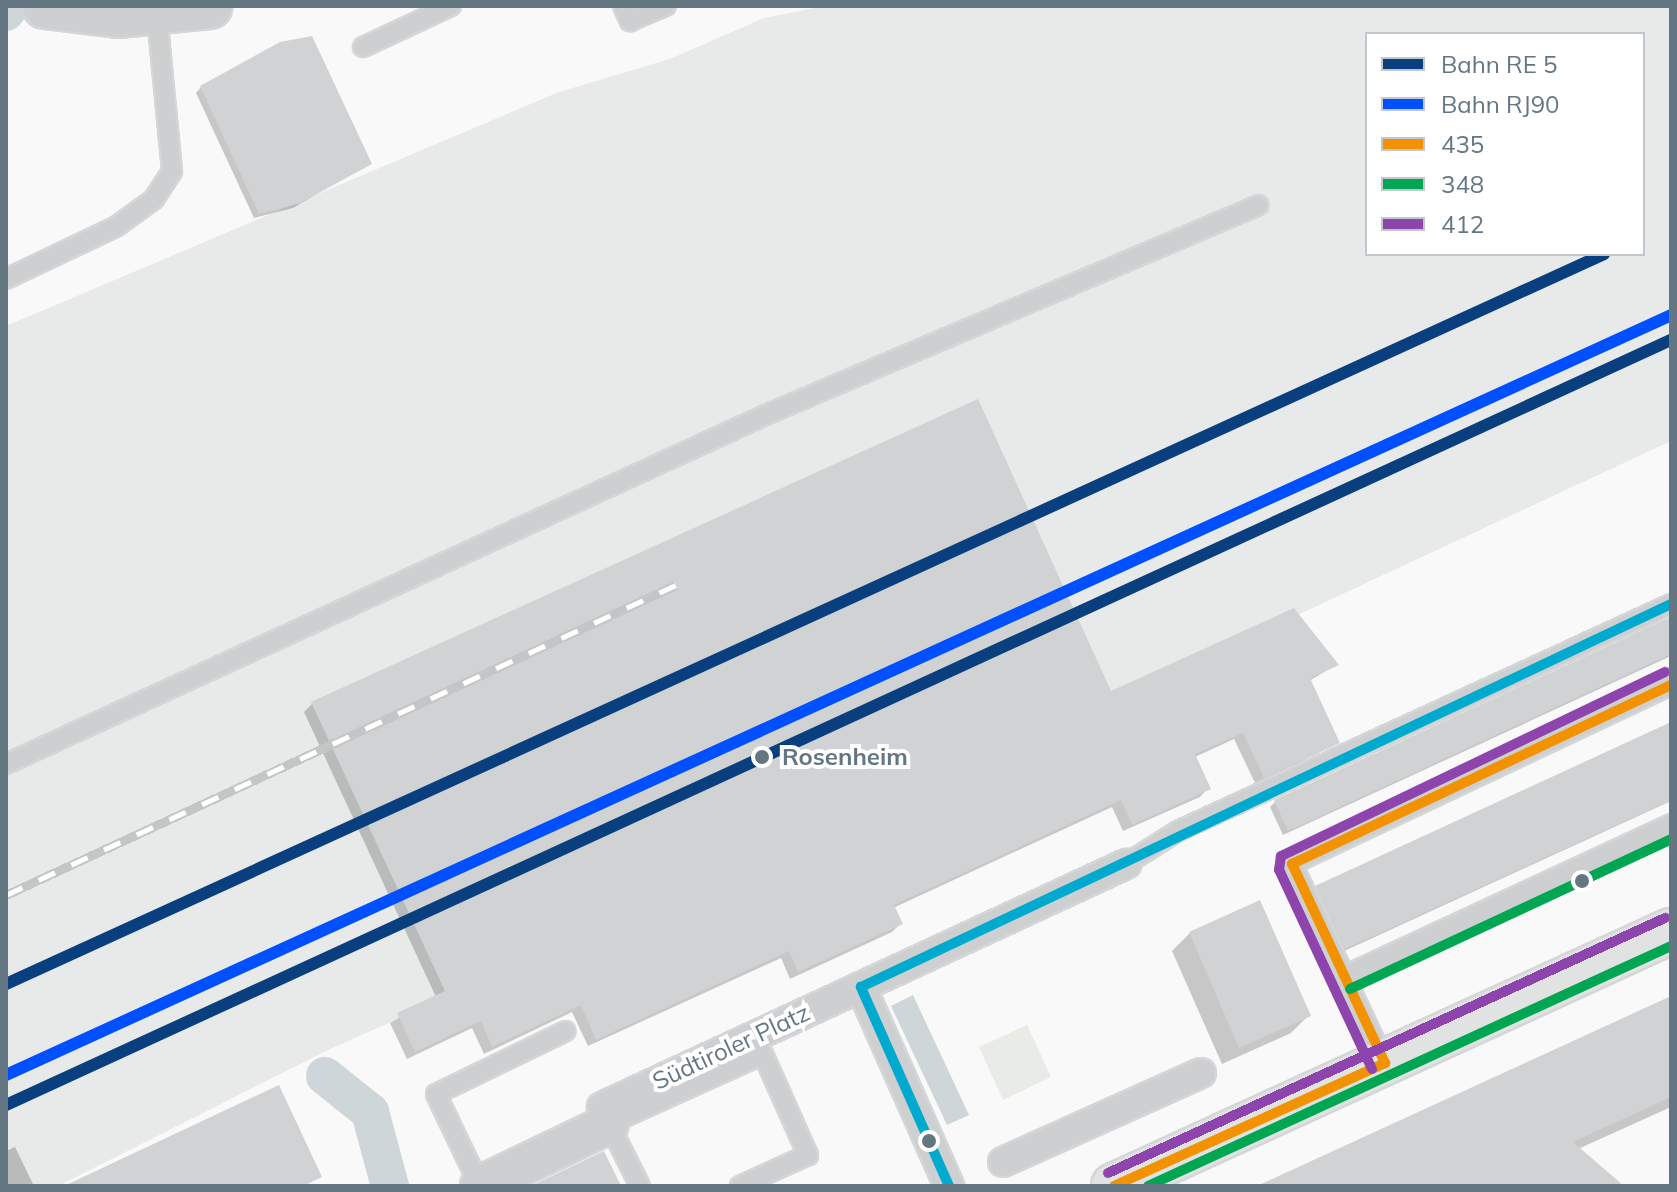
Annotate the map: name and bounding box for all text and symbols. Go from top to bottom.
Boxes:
legend [1365,32,1645,256]
text: Bahn RE 5 [1441,49,1558,79]
text: Bahn RJ90 [1441,89,1559,119]
text: 435 [1441,129,1484,159]
text: 348 [1441,169,1484,199]
text: 412 [1441,209,1484,239]
place label: Rosenheim [782,743,908,771]
marker: Rosenheim [749,744,775,770]
unlabelled marker [1574,873,1590,889]
street label: Südtiroler Platz [648,998,814,1096]
unlabelled marker [921,1133,937,1149]

